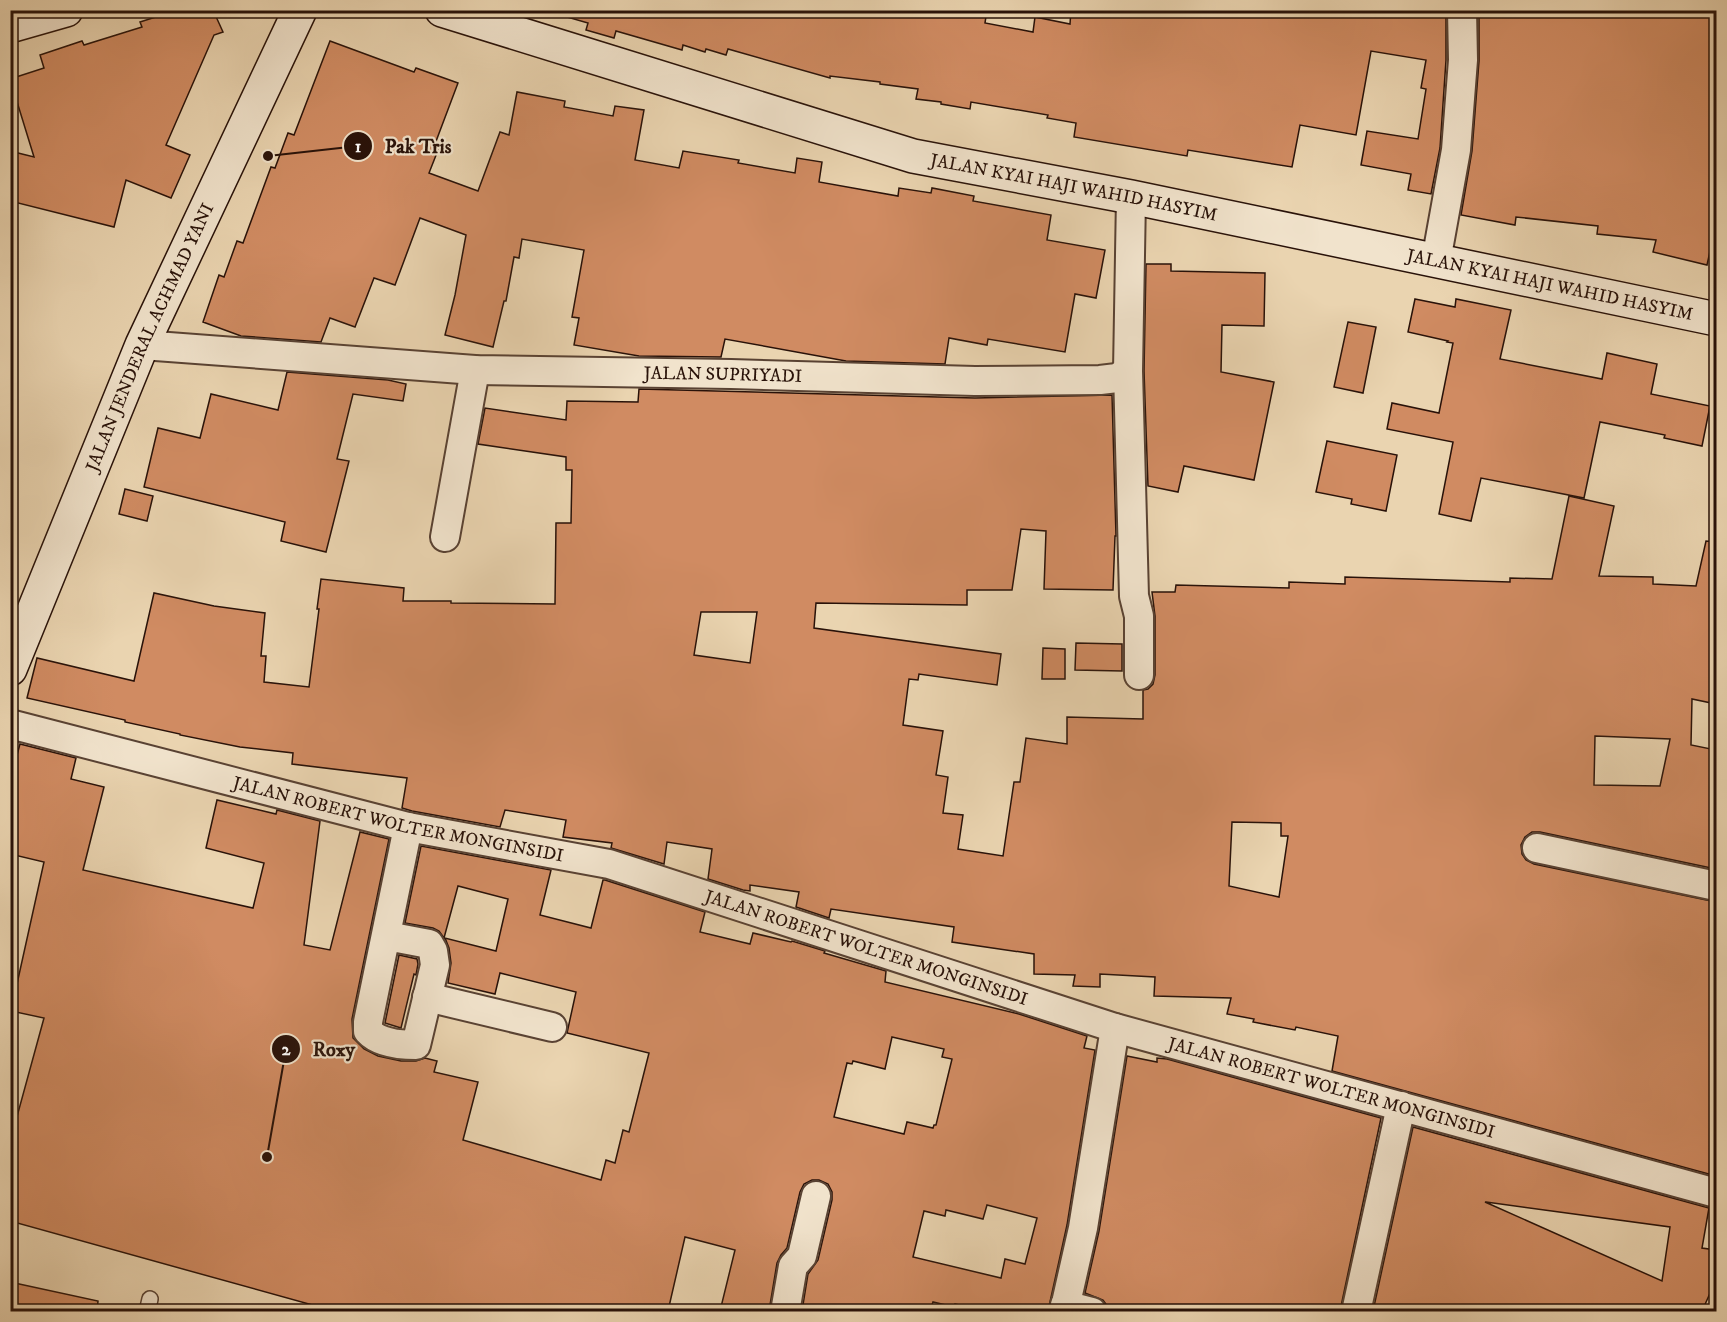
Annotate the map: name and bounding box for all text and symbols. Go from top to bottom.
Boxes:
callout: Pak Tris [343,127,463,165]
text: Pak Tris [385,135,452,160]
text: 1 [355,136,362,158]
street label: JALAN KYAI HAJI WAHID HASYIM [927,149,1219,227]
street label: JALAN JENDERAL ACHMAD YANI [81,200,219,477]
street label: JALAN KYAI HAJI WAHID HASYIM [1403,244,1695,326]
street label: JALAN SUPRIYADI [642,363,802,388]
street label: JALAN ROBERT WOLTER MONGINSIDI [229,772,565,867]
street label: JALAN ROBERT WOLTER MONGINSIDI [700,885,1030,1011]
callout: Roxy [271,1030,367,1068]
street label: JALAN ROBERT WOLTER MONGINSIDI [1163,1033,1497,1144]
text: Roxy [313,1038,356,1063]
text: 2 [282,1039,292,1061]

